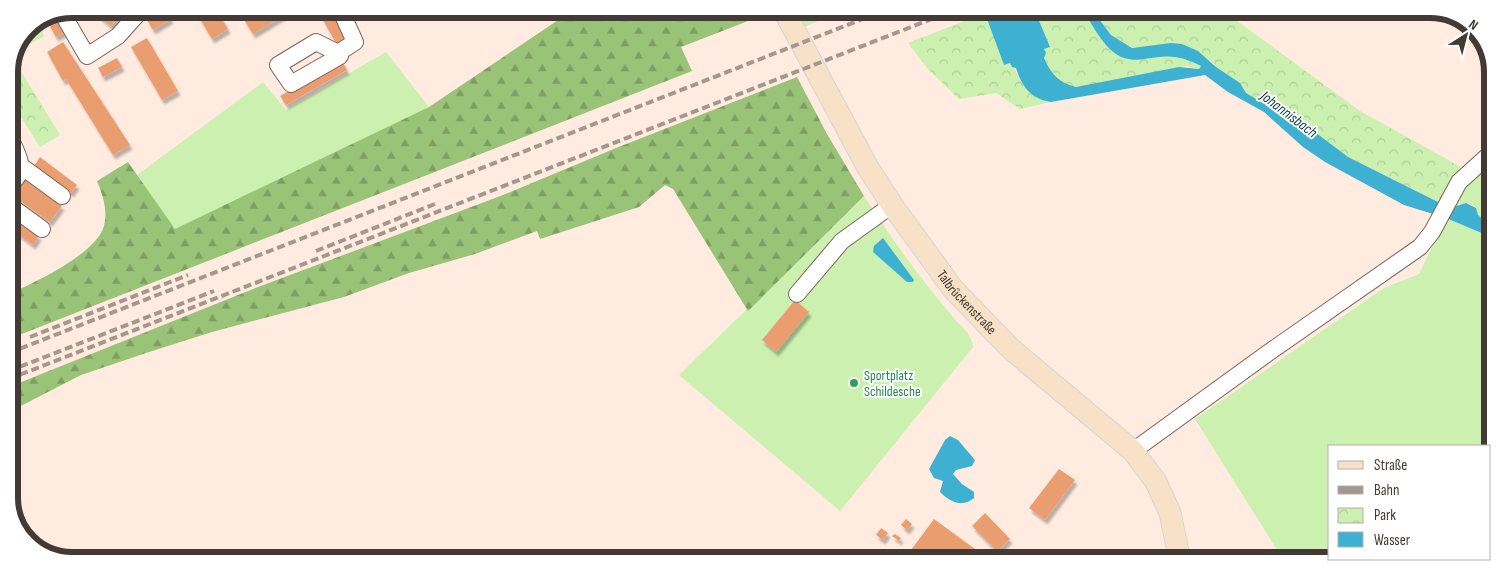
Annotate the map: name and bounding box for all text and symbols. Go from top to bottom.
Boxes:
north arrow [1441,10,1491,60]
text: N [1465,16,1481,34]
water label: Johannisbach [1256,86,1321,142]
street label: Talbrückenstraße [933,267,1000,338]
place label: Sportplatz Schildesche [864,367,921,400]
marker: Sportplatz Schildesche [848,377,860,389]
legend [1328,445,1491,560]
text: Straße [1374,456,1407,475]
text: Bahn [1374,481,1399,500]
text: Park [1374,506,1396,525]
text: Wasser [1374,531,1411,550]

